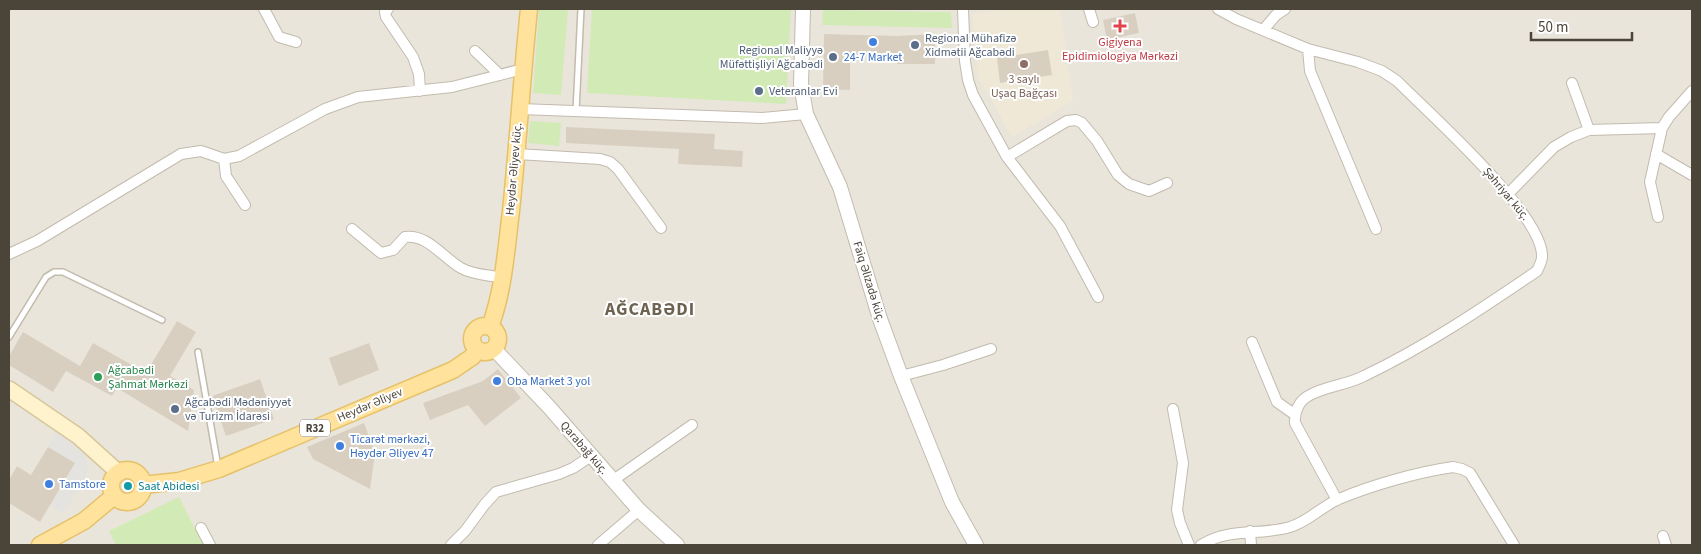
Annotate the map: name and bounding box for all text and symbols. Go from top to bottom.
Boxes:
scale bar [1531,10,1632,42]
text: 50 m [1538,17,1568,38]
marker: Gigiyena Epidimiologiya Mərkəzi [1113,19,1127,33]
place label: Regional Mühafizə Xidmətii Ağcabədi [925,30,1017,61]
place label: Gigiyena Epidimiologiya Mərkəzi [1062,34,1178,65]
marker: 24-7 Market [867,36,879,48]
marker: Regional Mühafizə Xidmətii Ağcabədi [909,39,921,51]
place label: Regional Maliyyə Müfəttişliyi Ağcabədi [720,42,823,73]
place label: 24-7 Market [844,49,902,66]
marker: Regional Maliyyə Müfəttişliyi Ağcabədi [827,51,839,63]
marker: 3 saylı Uşaq Bağçası [1018,58,1030,70]
place label: 3 saylı Uşaq Bağçası [991,71,1057,102]
place label: Veteranlar Evi [769,83,838,100]
marker: Veteranlar Evi [753,85,765,97]
street label: Heydər Əliyev küç. [501,122,527,216]
street label: Şəhriyar küç. [1479,164,1533,224]
street label: Faiq Əlizadə küç. [849,239,889,325]
district label: AĞCABƏDI [604,297,695,322]
place label: Ağcabədi Şahmat Mərkəzi [108,362,188,393]
marker: Ağcabədi Şahmat Mərkəzi [92,371,104,383]
place label: Oba Market 3 yol [507,373,590,390]
marker: Oba Market 3 yol [491,375,503,387]
street label: Heydər Əliyev [335,383,406,426]
place label: Ağcabədi Mədəniyyət və Turizm İdarəsi [185,394,291,425]
marker: Ağcabədi Mədəniyyət və Turizm İdarəsi [169,403,181,415]
street label: Qarabağ küç. [556,418,612,478]
road number: R32 [300,419,330,436]
place label: Ticarət mərkəzi, Həydər Əliyev 47 [350,431,434,462]
marker: Ticarət mərkəzi, Həydər Əliyev 47 [334,440,346,452]
place label: Tamstore [59,476,106,493]
marker: Tamstore [43,478,55,490]
place label: Saat Abidəsi [138,478,200,495]
marker: Saat Abidəsi [122,480,134,492]

